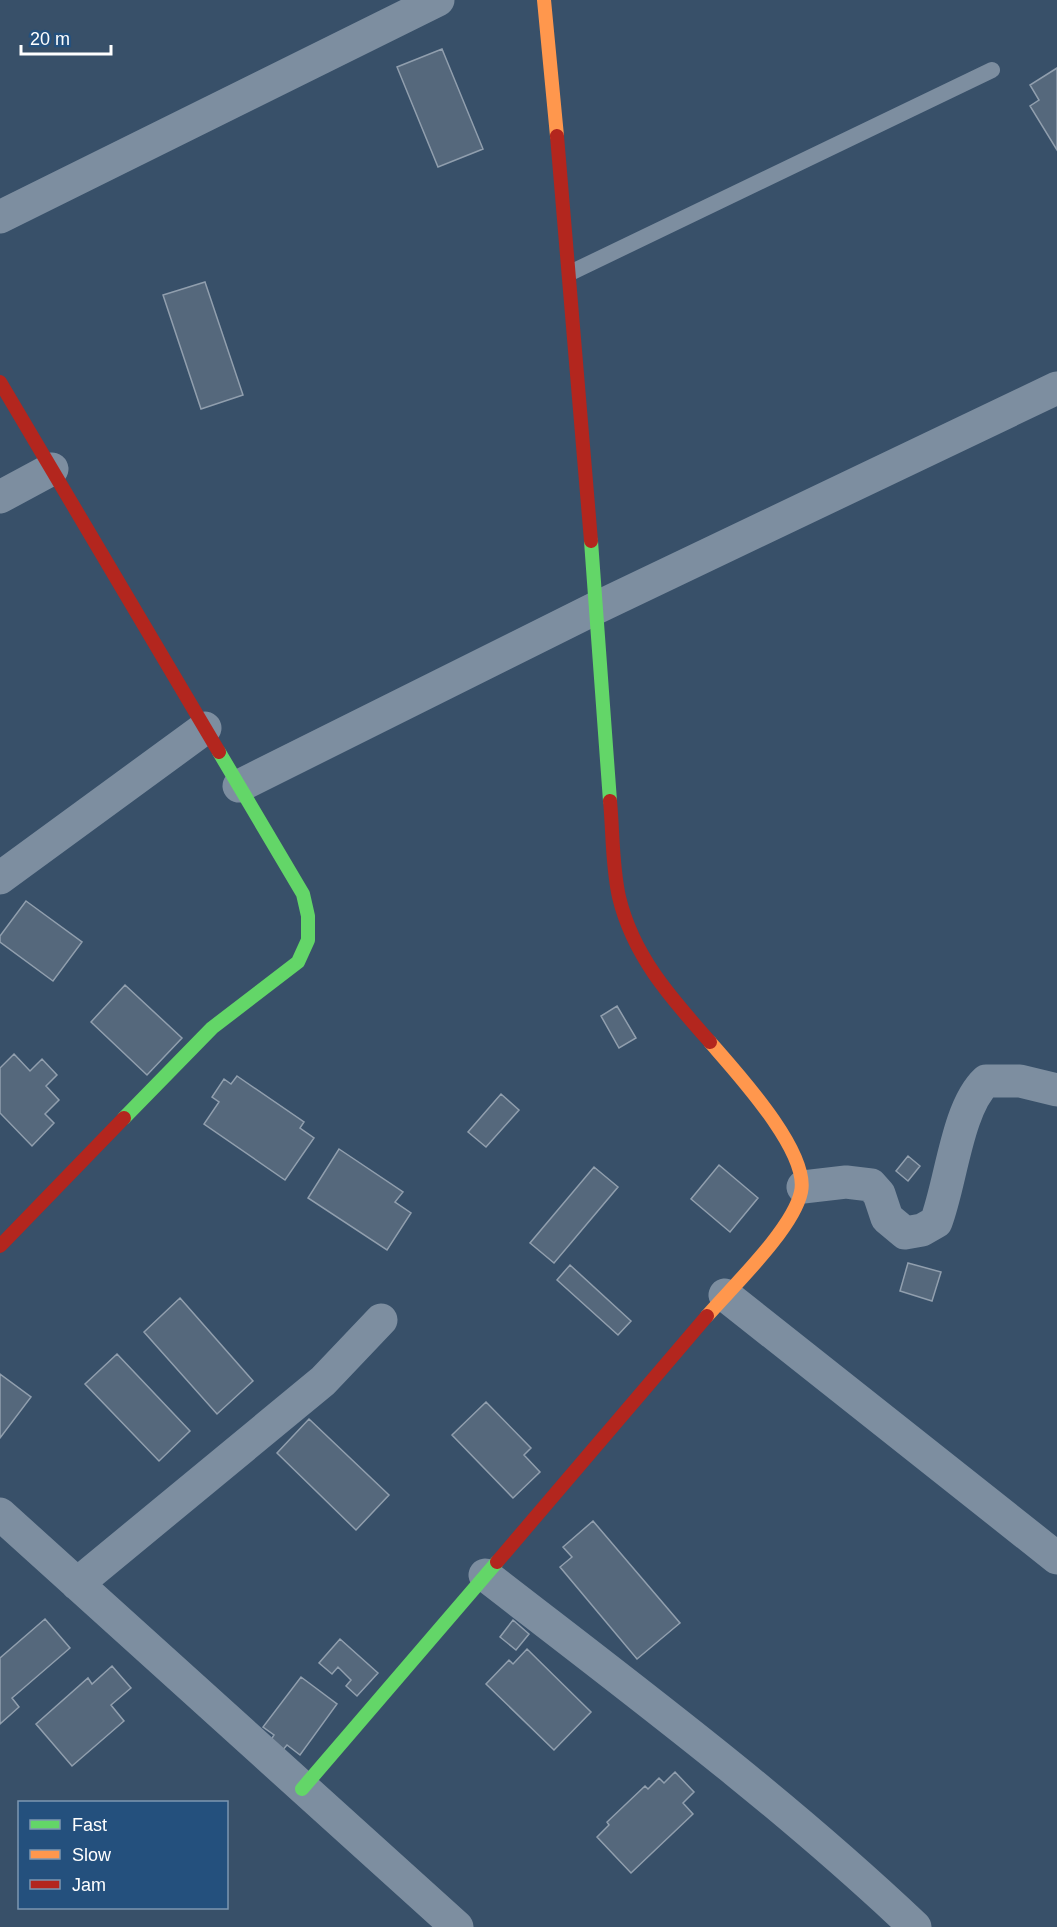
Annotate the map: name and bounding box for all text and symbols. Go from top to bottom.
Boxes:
scale bar [21,18,111,56]
text: 20 m [30,29,70,49]
legend [18,1801,228,1909]
text: Fast [72,1815,107,1835]
text: Slow [72,1845,112,1865]
text: Jam [72,1875,106,1895]

